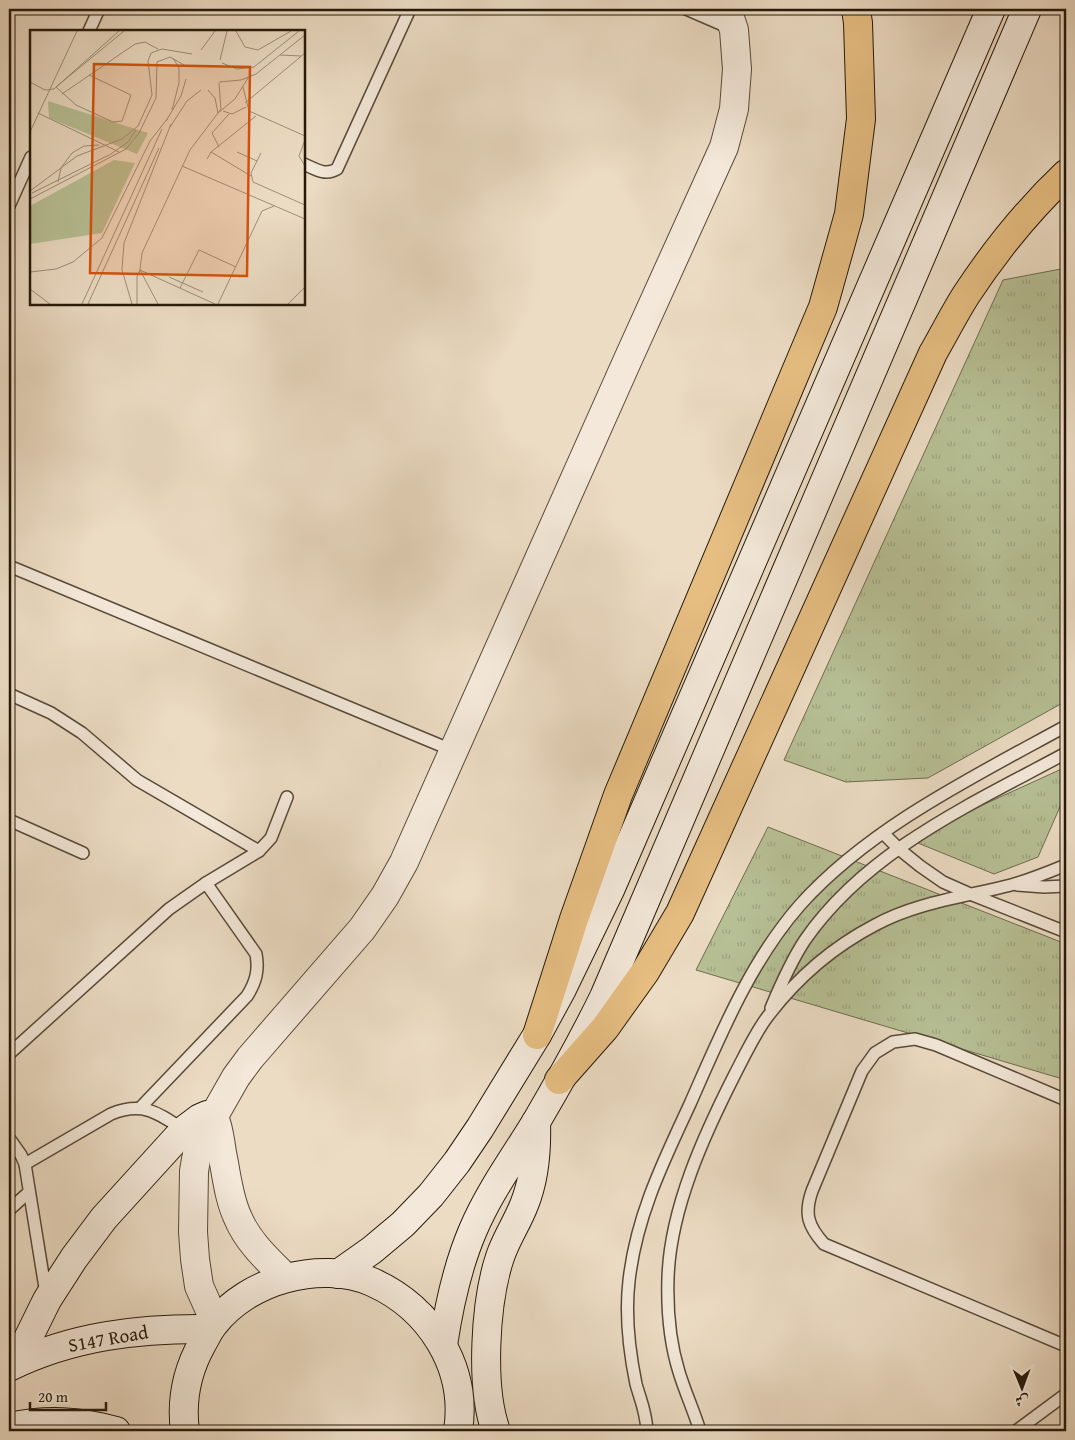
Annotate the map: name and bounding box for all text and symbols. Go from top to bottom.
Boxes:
inset map [30,30,305,305]
street label: S147 Road [66,1317,151,1359]
north arrow [998,1362,1048,1412]
scale bar [30,1380,106,1412]
text: 20 m [38,1386,69,1407]
text: ش [1015,1391,1029,1411]

